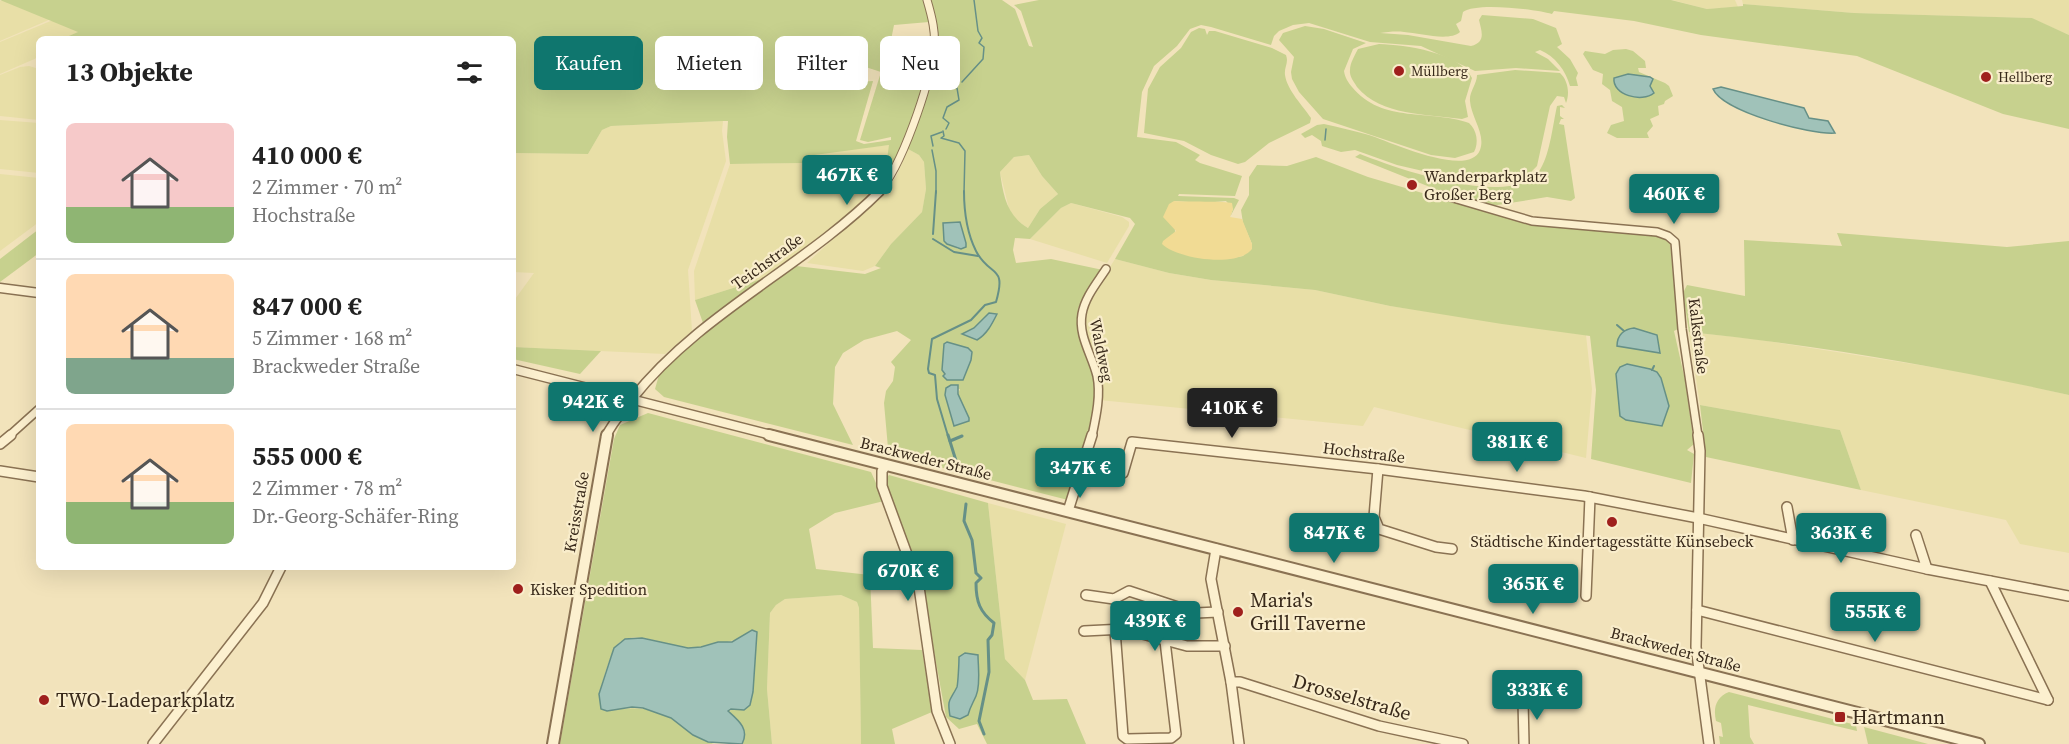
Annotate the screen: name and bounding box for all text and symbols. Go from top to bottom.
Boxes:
chip: Kaufen [534,36,643,90]
chip: Mieten [655,36,763,90]
chip: Filter [775,36,868,90]
chip: Neu [880,36,960,90]
text: 13 Objekte [66,54,193,90]
icon: filters [453,56,486,89]
place label: Müllberg [1411,61,1468,81]
marker: Müllberg [1392,64,1406,78]
place label: Hellberg [1998,67,2052,87]
marker: Hellberg [1979,70,1993,84]
text: 410 000 € [252,137,362,173]
icon: home [114,147,186,219]
pin: 467K € [798,155,896,206]
text: 467K € [816,160,878,188]
place label: Wanderparkplatz Großer Berg [1424,165,1547,205]
text: 2 Zimmer · 70 m² [252,173,402,201]
pin: 460K € [1625,174,1723,225]
marker: Wanderparkplatz Großer Berg [1405,178,1419,192]
text: 460K € [1643,179,1705,207]
text: Hochstraße [252,201,356,229]
street label: Teichstraße [727,228,807,294]
text: 847 000 € [252,288,362,324]
street label: Kalkstraße [1683,297,1715,375]
icon: home [114,298,186,370]
street label: Waldweg [1085,316,1119,384]
text: 5 Zimmer · 168 m² [252,324,412,352]
text: Brackweder Straße [252,352,420,380]
pin: 942K € [544,382,642,433]
text: 942K € [562,387,624,415]
pin: 410K € [1183,388,1281,439]
text: 410K € [1201,393,1263,421]
pin: 381K € [1468,422,1566,473]
text: 381K € [1486,427,1548,455]
street label: Brackweder Straße [858,431,994,485]
street label: Hochstraße [1322,436,1406,468]
text: 555 000 € [252,438,362,474]
icon: home [114,448,186,520]
pin: 347K € [1031,448,1129,499]
text: 347K € [1049,453,1111,481]
street label: Kreisstraße [558,470,594,554]
text: 2 Zimmer · 78 m² [252,474,402,502]
text: Dr.-Georg-Schäfer-Ring [252,502,459,530]
pin: 847K € [1285,513,1383,564]
pin: 363K € [1792,513,1890,564]
marker: Städtische Kindertagesstätte Künsebeck [1605,515,1619,529]
text: 847K € [1303,518,1365,546]
text: 363K € [1810,518,1872,546]
place label: Städtische Kindertagesstätte Künsebeck [1470,530,1754,552]
pin: 670K € [859,551,957,602]
text: 670K € [877,556,939,584]
pin: 365K € [1484,564,1582,615]
text: 365K € [1502,569,1564,597]
place label: Kisker Spedition [530,578,647,600]
marker: Kisker Spedition [511,582,525,596]
place label: Maria's Grill Taverne [1250,586,1366,637]
pin: 555K € [1826,592,1924,643]
text: 555K € [1844,597,1906,625]
pin: 439K € [1106,601,1204,652]
marker: Maria's Grill Taverne [1231,605,1245,619]
text: 439K € [1124,606,1186,634]
street label: Brackweder Straße [1608,621,1744,677]
street label: Drosselstraße [1289,667,1415,727]
pin: 333K € [1488,670,1586,721]
text: 333K € [1506,675,1568,703]
place label: TWO-Ladeparkplatz [56,686,234,714]
marker: TWO-Ladeparkplatz [37,693,51,707]
place label: Hartmann [1852,703,1945,731]
marker: Hartmann [1833,710,1847,724]

